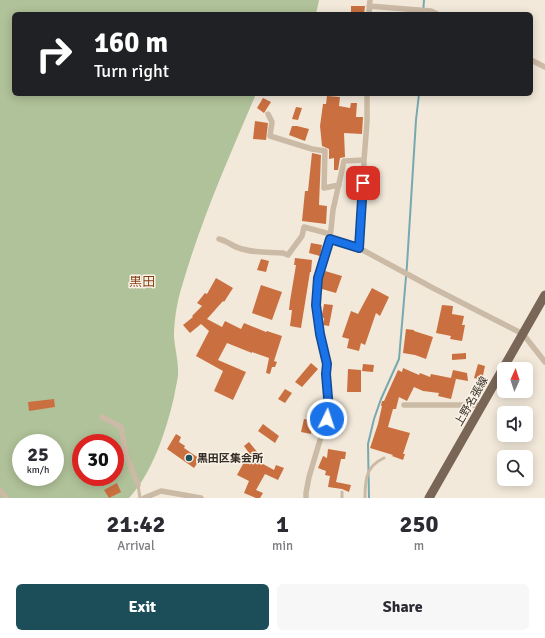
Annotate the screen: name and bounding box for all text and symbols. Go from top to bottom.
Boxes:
text: 160 m [94,26,168,60]
icon: right [28,28,80,80]
text: Turn right [94,60,169,82]
pin [346,166,380,200]
icon: arrive [352,172,374,194]
district label: 黒田 [129,274,155,290]
north arrow [497,362,533,398]
map controls [497,362,533,486]
street label: 上野名張線 [452,374,491,428]
position arrow [306,398,348,440]
button: sound [497,406,533,442]
speed limit sign: 30 [72,434,124,486]
text: 25 [27,442,49,467]
button: search [497,450,533,486]
place label: 黒田区集会所 [197,452,263,465]
marker: 黒田区集会所 [184,453,194,463]
text: km/h [27,464,49,476]
text: 21:42 [107,509,165,539]
text: 1 [276,509,289,539]
text: 250 [400,509,438,539]
text: Arrival [117,538,155,554]
text: min [272,538,293,554]
text: m [414,538,424,554]
button: Exit [16,584,269,630]
button: Share [277,584,529,630]

